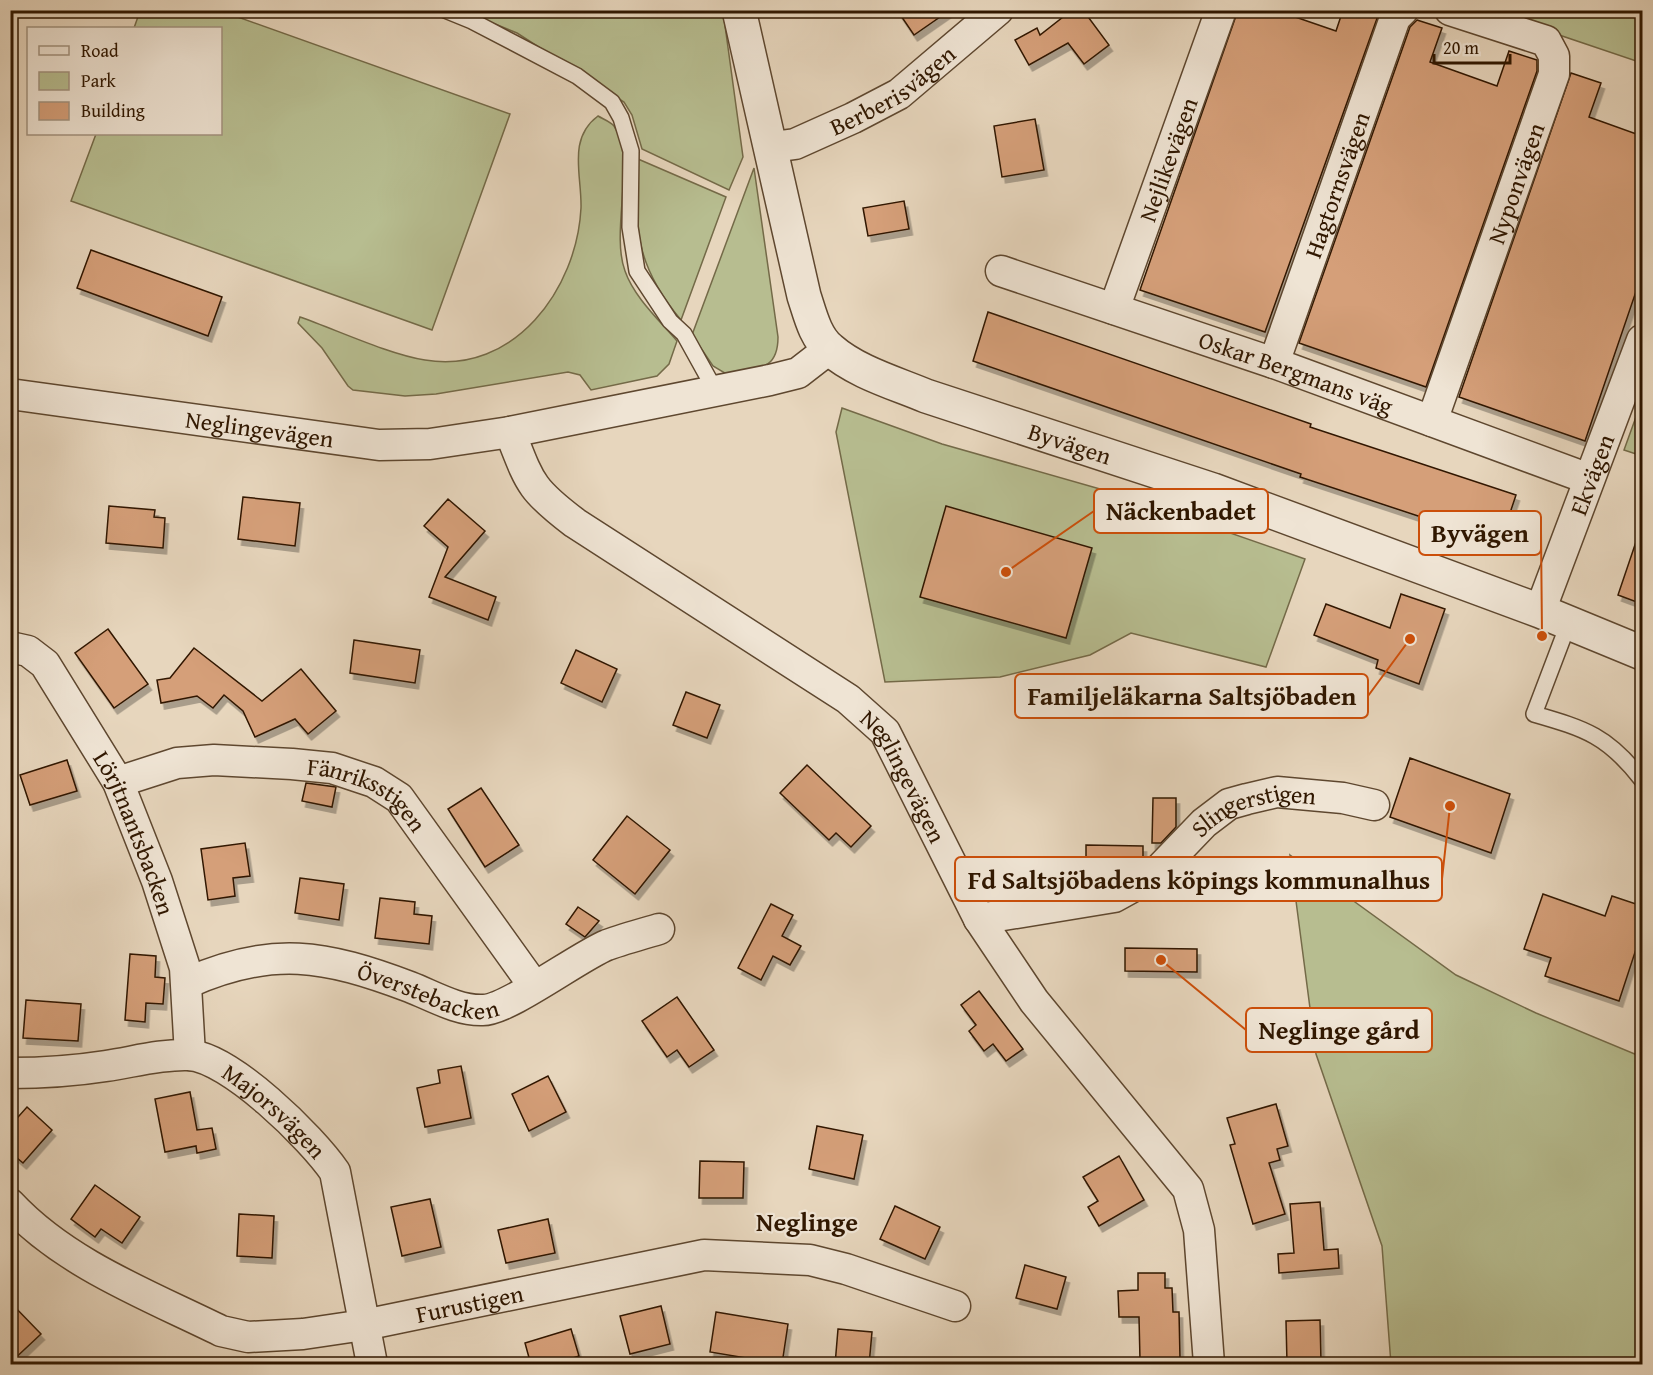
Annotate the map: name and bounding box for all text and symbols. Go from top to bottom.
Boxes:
legend [27,27,222,135]
scale bar [1434,27,1510,65]
text: 20 m [1443,34,1479,61]
street label: Berberisvägen [824,36,963,144]
text: Road [81,37,119,64]
text: Park [81,67,117,94]
street label: Nejlikevägen [1129,92,1206,226]
text: Building [81,97,145,124]
street label: Hagtornsvägen [1295,106,1379,263]
street label: Nyponvägen [1478,117,1553,249]
street label: Oskar Bergmans väg [1194,321,1398,423]
street label: Neglingevägen [183,401,336,456]
street label: Byvägen [1024,413,1116,473]
street label: Ekvägen [1560,428,1623,520]
callout: Näckenbadet [1094,489,1268,533]
text: Näckenbadet [1106,491,1256,530]
callout: Byvägen [1419,511,1541,555]
text: Byvägen [1431,513,1530,552]
callout: Familjeläkarna Saltsjöbaden [1015,674,1368,718]
text: Familjeläkarna Saltsjöbaden [1028,676,1357,715]
street label: Neglingevägen [853,701,956,849]
street label: Lörjtnantsbacken [85,744,184,920]
street label: Fänriksstigen [306,748,436,839]
street label: Slingerstigen [1182,774,1318,845]
callout: Fd Saltsjöbadens köpings kommunalhus [955,857,1442,901]
text: Fd Saltsjöbadens köpings kommunalhus [968,860,1430,899]
street label: Överstebacken [353,953,503,1028]
callout: Neglinge gård [1246,1008,1432,1052]
text: Neglinge gård [1258,1010,1420,1049]
street label: Majorsvägen [216,1054,335,1166]
district label: Neglinge [756,1202,858,1241]
street label: Furustigen [413,1275,527,1331]

